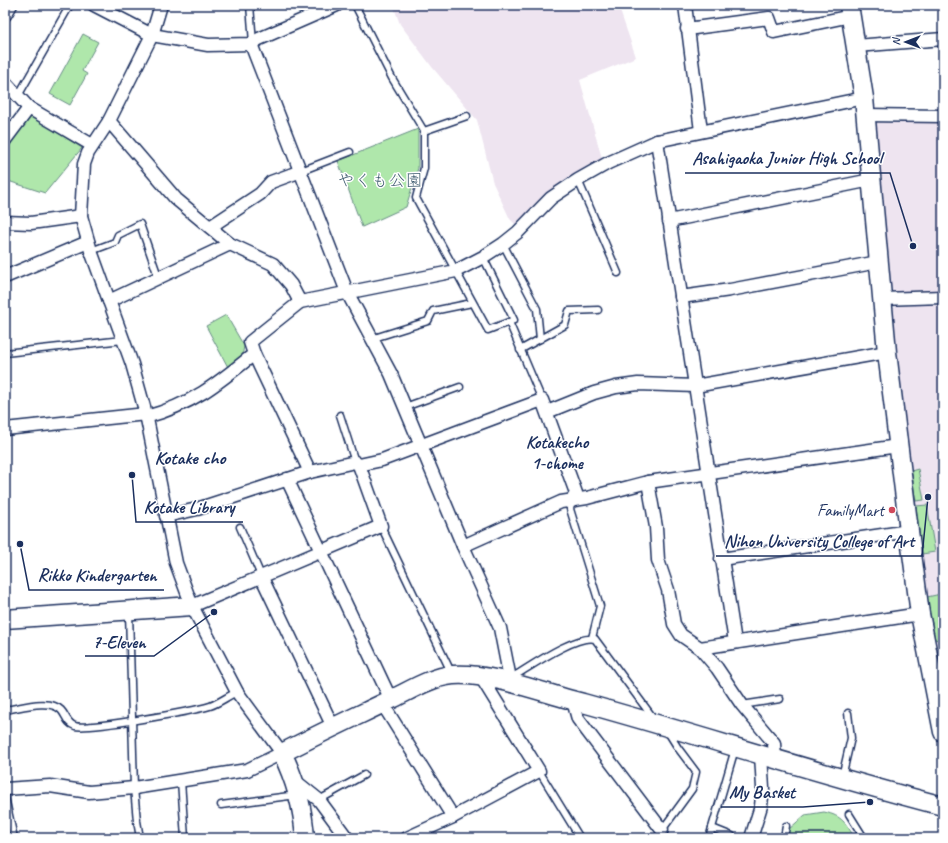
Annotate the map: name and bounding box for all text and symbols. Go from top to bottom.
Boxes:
north arrow [886,22,926,62]
text: N [889,36,903,45]
callout: Asahigaoka Junior High School [685,143,890,173]
text: Asahigaoka Junior High School [692,147,885,169]
park label: やくも公園 [338,170,423,191]
district label: Kotakecho 1-chome [526,431,590,474]
district label: Kotake cho [155,446,227,470]
callout: Kotake Library [136,492,243,522]
text: Kotake Library [143,496,236,518]
place label: FamilyMart [817,500,886,521]
marker: FamilyMart [887,505,897,515]
callout: Nihon University College of Art [716,526,922,556]
text: Nihon University College of Art [724,530,916,552]
callout: Rikko Kindergarten [29,560,164,590]
text: Rikko Kindergarten [38,564,158,586]
callout: 7-Eleven [85,626,154,656]
text: 7-Eleven [93,631,147,653]
callout: My Basket [721,777,803,807]
text: My Basket [729,781,797,803]

